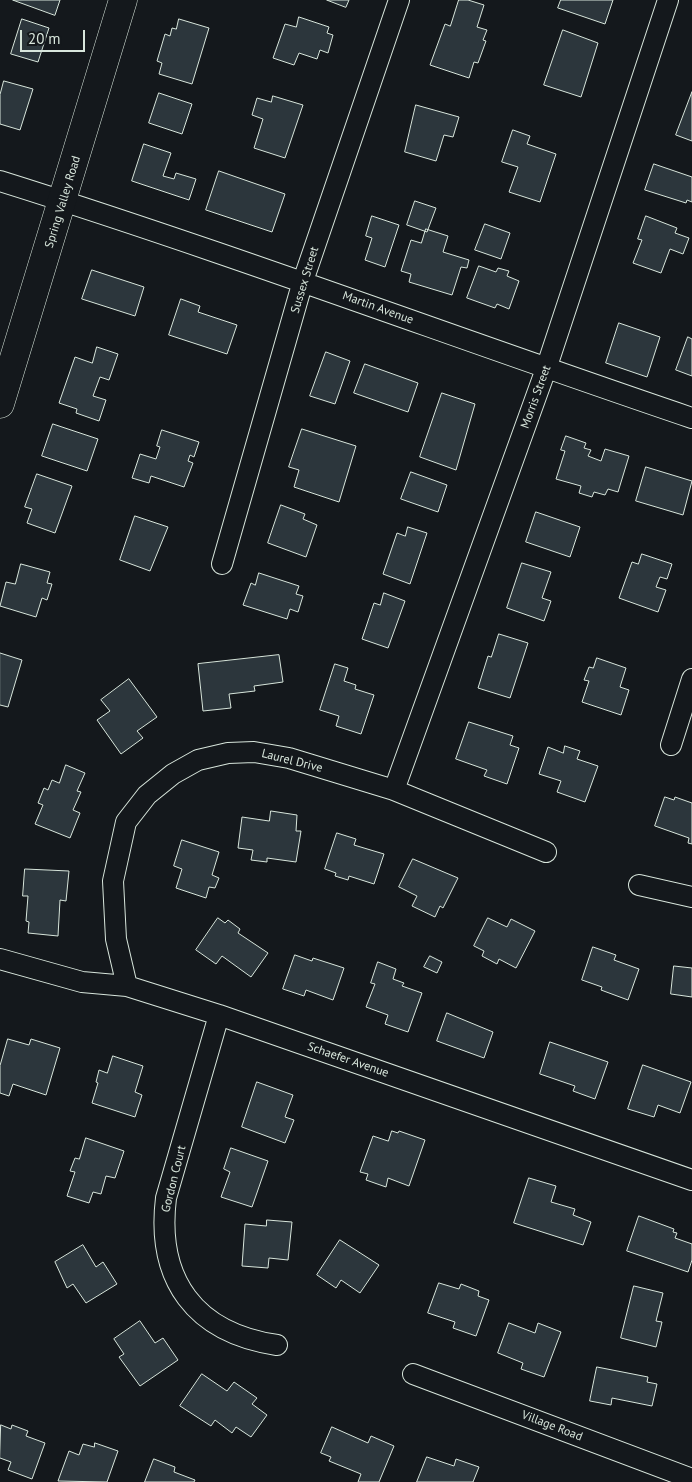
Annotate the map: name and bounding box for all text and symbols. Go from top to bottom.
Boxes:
scale bar [22,20,88,52]
text: 20 m [28,29,61,48]
street label: Spring Valley Road [42,154,84,250]
street label: Sussex Street [288,245,322,315]
street label: Martin Avenue [341,289,415,327]
street label: Morris Street [518,363,554,431]
street label: Laurel Drive [260,746,324,776]
street label: Schaefer Avenue [305,1039,391,1081]
street label: Gordon Court [159,1144,189,1214]
street label: Village Road [519,1408,585,1444]

